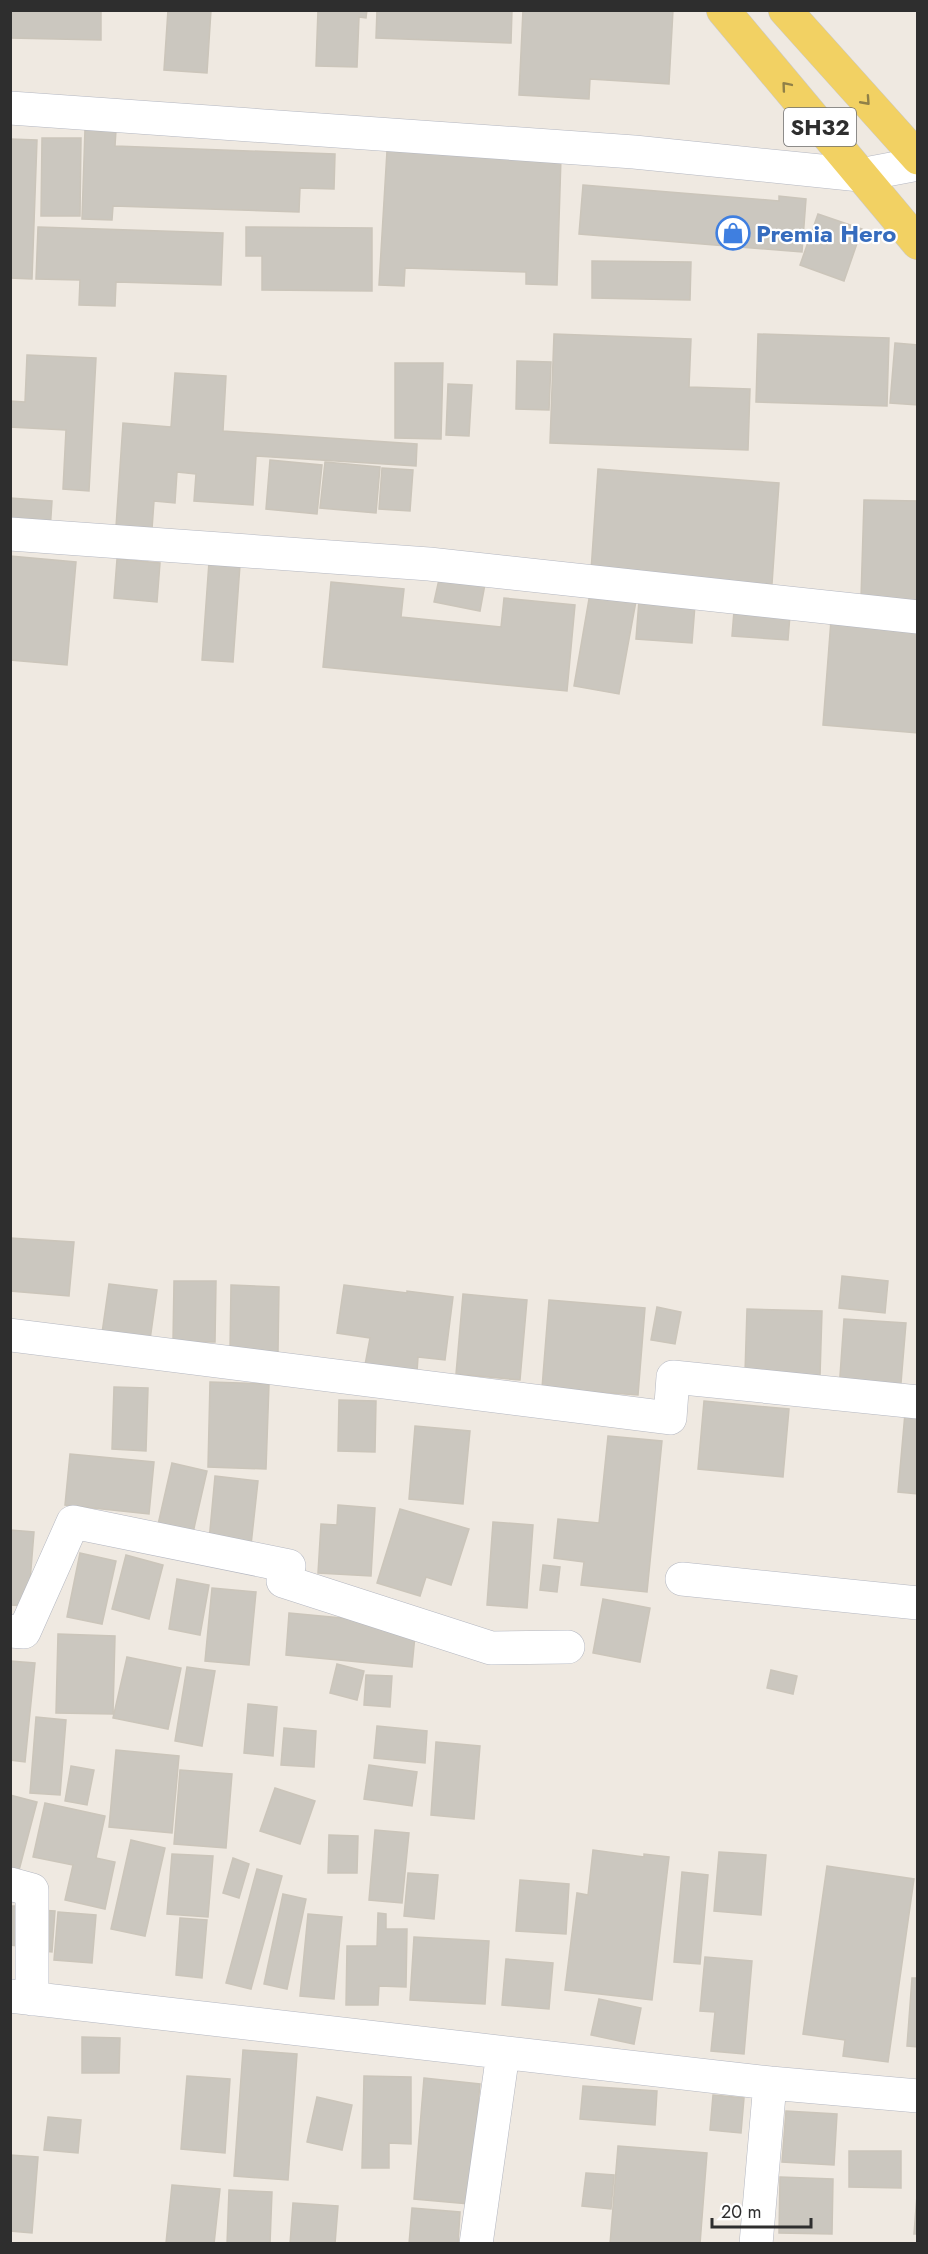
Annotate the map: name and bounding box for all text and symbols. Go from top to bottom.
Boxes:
one-way arrow [782,82,793,93]
one-way arrow [859,94,870,104]
road number: SH32 [784,108,856,146]
shop icon: Premia Hero [715,215,751,251]
place label: Premia Hero [756,216,896,251]
scale bar [712,2191,811,2229]
text: 20 m [721,2199,761,2225]

